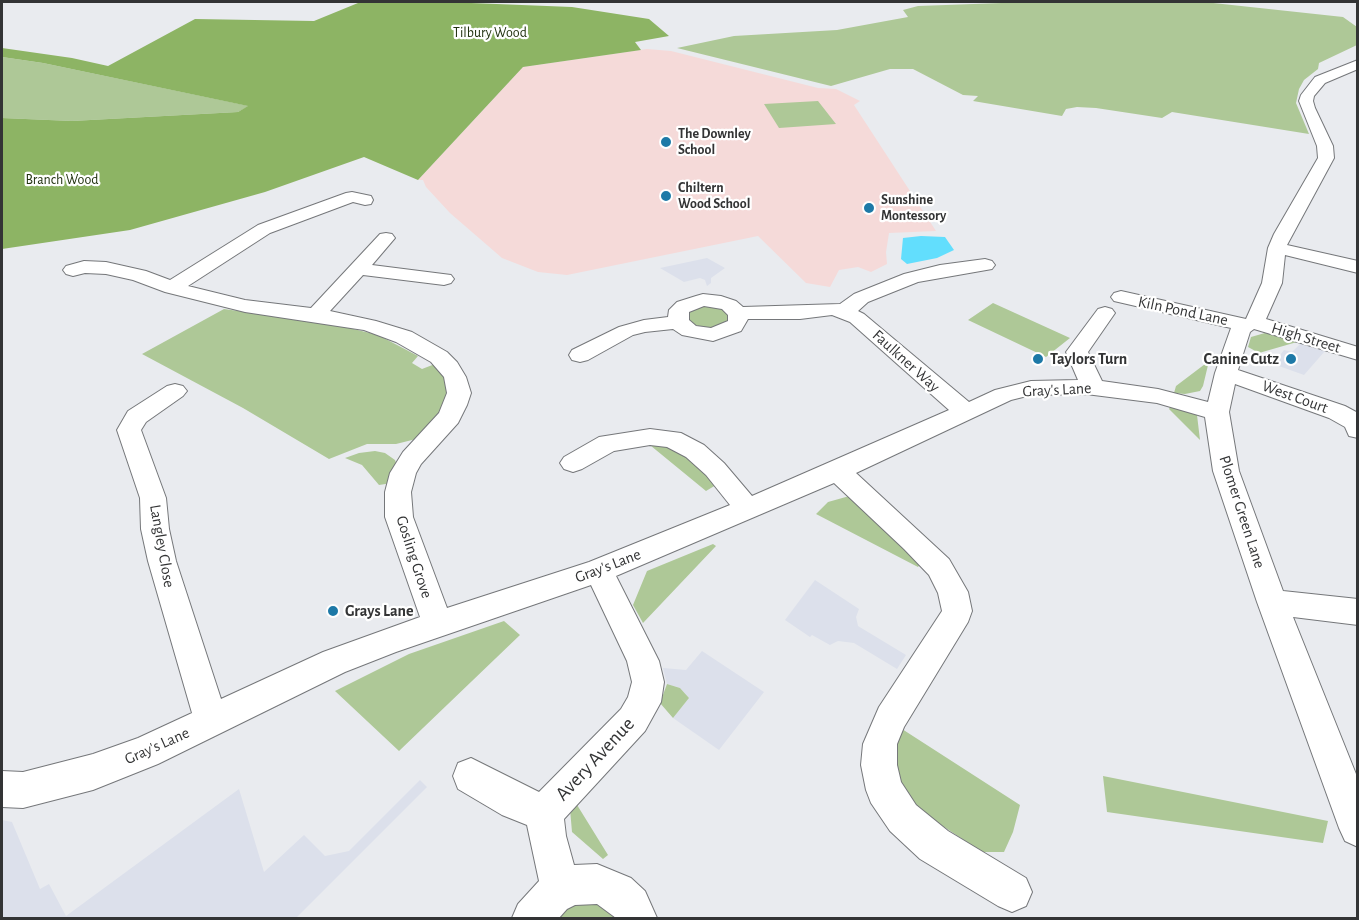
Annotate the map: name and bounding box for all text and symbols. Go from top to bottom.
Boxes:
park label: Tilbury Wood [453,25,527,41]
place label: The Downley School [678,126,751,158]
marker: The Downley School [659,135,673,149]
park label: Branch Wood [25,172,99,188]
place label: Chiltern Wood School [678,180,750,212]
marker: Chiltern Wood School [659,189,673,203]
place label: Sunshine Montessory [881,192,946,225]
marker: Sunshine Montessory [862,201,876,215]
street label: Kiln Pond Lane [1136,292,1230,330]
street label: High Street [1269,318,1343,358]
street label: Faulkner Way [868,326,944,396]
place label: Taylors Turn [1050,349,1127,369]
place label: Canine Cutz [1203,349,1279,369]
marker: Taylors Turn [1031,352,1045,366]
marker: Canine Cutz [1284,352,1298,366]
street label: West Court [1259,376,1331,418]
street label: Gray's Lane [1022,379,1092,401]
street label: Plomer Green Lane [1215,453,1269,571]
street label: Langley Close [145,503,179,589]
street label: Gosling Grove [392,513,436,601]
street label: Gray's Lane [572,545,644,587]
place label: Grays Lane [345,601,413,621]
marker: Grays Lane [326,604,340,618]
street label: Avery Avenue [550,712,640,806]
street label: Gray's Lane [122,723,192,769]

